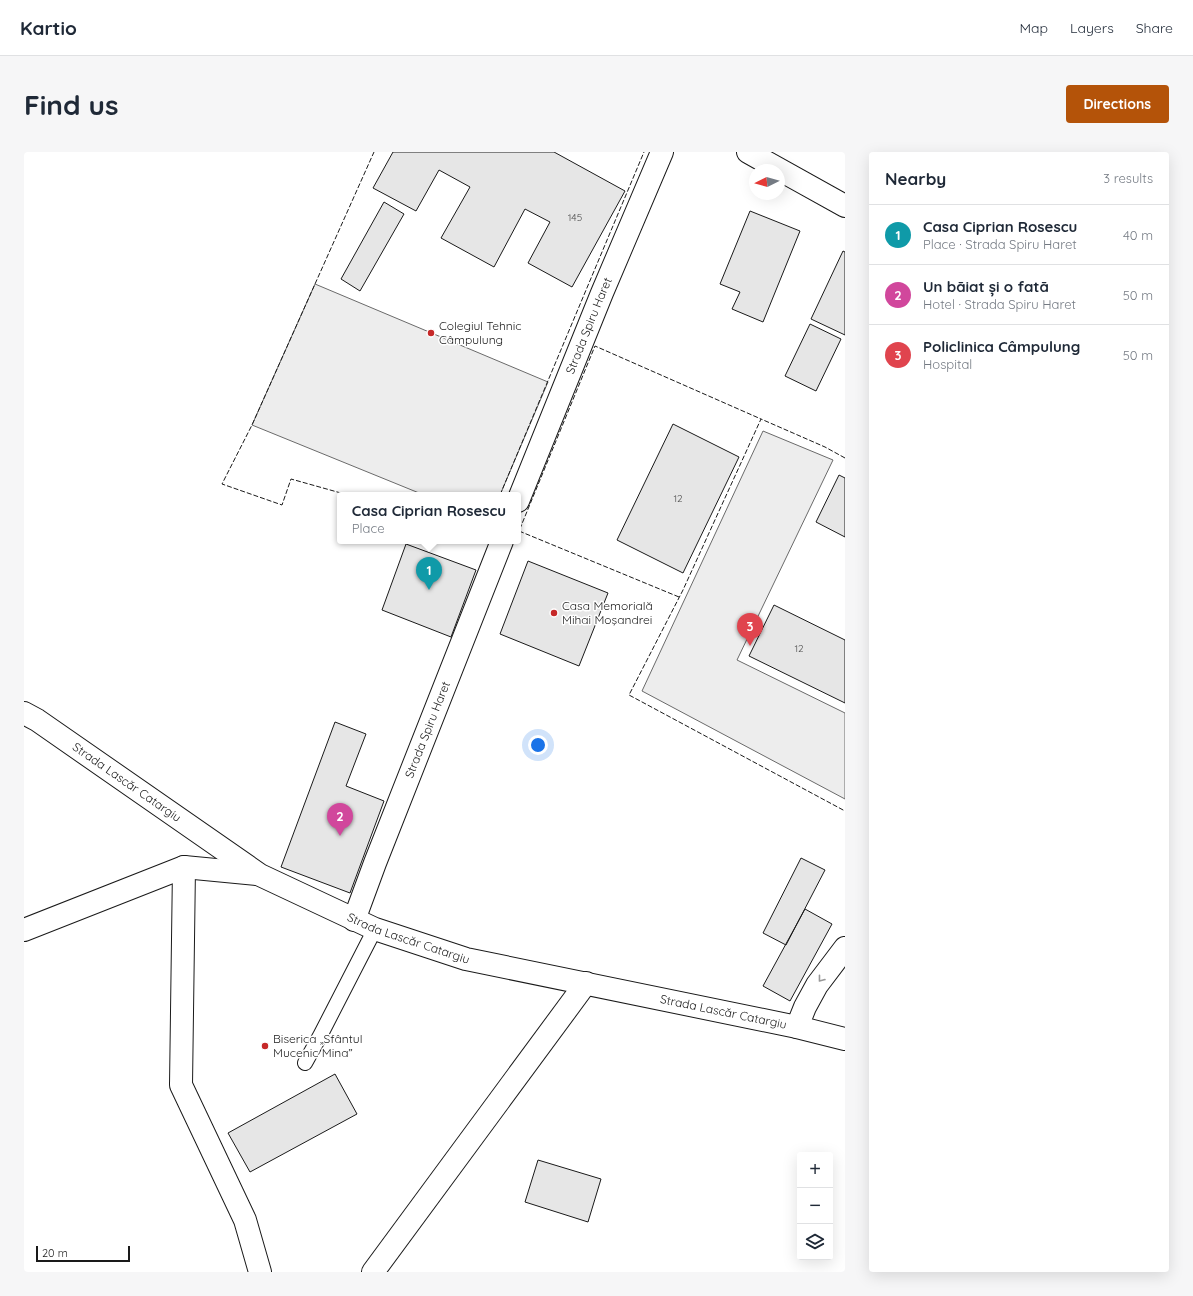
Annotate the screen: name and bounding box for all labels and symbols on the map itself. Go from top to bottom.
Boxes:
north arrow [749,164,785,200]
house number: 145 [568,211,582,224]
street label: Strada Spiru Haret [562,275,615,376]
place label: Colegiul Tehnic Câmpulung [439,318,522,347]
marker: Colegiul Tehnic Câmpulung [426,328,436,338]
house number: 12 [673,492,683,505]
pin: 1 [416,557,442,590]
place label: Casa Memorială Mihai Moşandrei [562,598,653,627]
marker: Casa Memorială Mihai Moşandrei [549,608,559,618]
pin: 3 [737,613,763,646]
house number: 12 [794,642,804,655]
street label: Strada Spiru Haret [401,679,453,780]
your location [528,735,548,755]
street label: Strada Lascăr Catargiu [70,739,184,825]
pin: 2 [327,803,353,836]
street label: Strada Lascăr Catargiu [345,909,472,967]
one-way arrow [819,975,826,982]
street label: Strada Lascăr Catargiu [659,991,788,1032]
place label: Biserica „Sfântul Mucenic Mina” [273,1031,362,1060]
marker: Biserica „Sfântul Mucenic Mina” [260,1041,270,1051]
scale bar [36,1244,130,1263]

